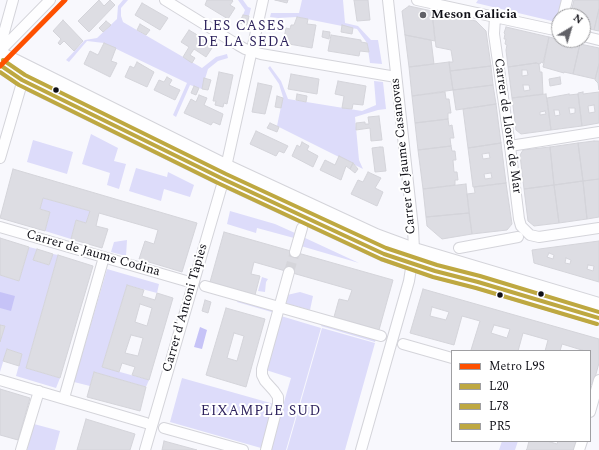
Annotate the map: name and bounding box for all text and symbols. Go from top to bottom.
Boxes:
place label: Meson Galicia [431,7,517,23]
north arrow [551,8,591,48]
text: N [569,9,587,28]
marker: Meson Galicia [418,10,428,20]
district label: LES CASES DE LA SEDA [197,19,291,52]
street label: Carrer de Lloret de Mar [490,57,524,195]
street label: Carrer de Jaume Casanovas [388,77,420,235]
unlabelled marker [51,85,61,95]
street label: Carrer de Jaume Codina [24,227,162,281]
street label: Carrer d'Antoni Tàpies [160,242,212,374]
unlabelled marker [536,289,546,299]
unlabelled marker [495,290,505,300]
legend [451,350,591,442]
text: Metro L9S [489,357,545,376]
text: L20 [489,377,509,396]
text: L78 [489,397,509,416]
district label: EIXAMPLE SUD [201,404,321,420]
text: PR5 [489,417,511,436]

